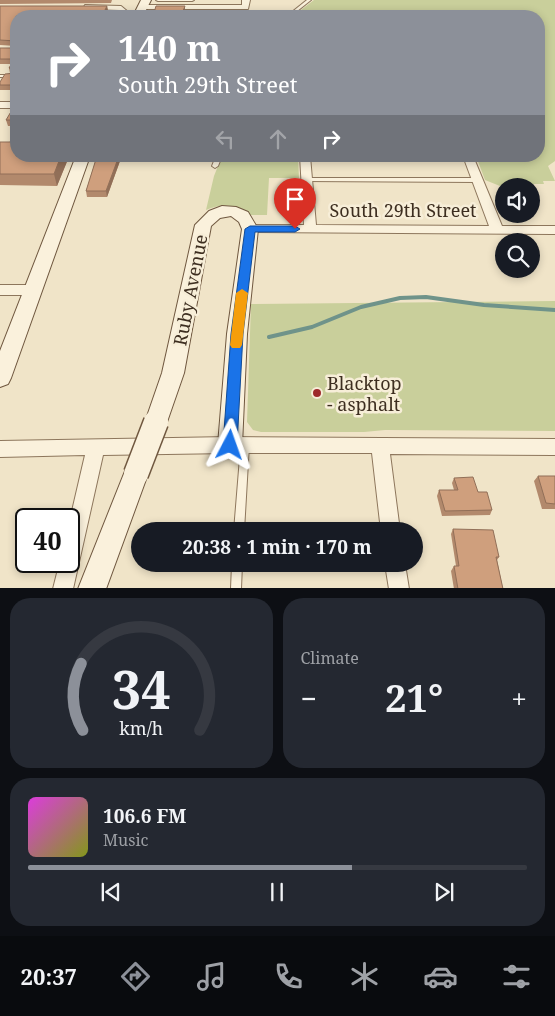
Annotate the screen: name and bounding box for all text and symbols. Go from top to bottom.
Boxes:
text: 140 m [118,24,221,71]
icon: right [35,30,100,95]
text: South 29th Street [118,69,297,99]
icon: left [211,125,239,153]
icon: ahead [264,125,292,153]
icon: right [317,125,345,153]
pin [274,178,316,229]
map controls [495,178,540,278]
button: sound [495,178,540,223]
icon: arrive [281,185,309,213]
street label: South 29th Street [330,198,476,222]
street label: Ruby Avenue [167,232,213,348]
button: search [495,233,540,278]
place label: Blacktop - asphalt [327,371,402,416]
marker: Blacktop - asphalt [311,387,323,399]
position arrow [203,418,255,470]
speed limit sign: 40 [15,508,80,573]
text: 20:38 · 1 min · 170 m [182,534,372,560]
text: Climate [301,647,359,669]
text: 34 [112,653,171,724]
text: 21° [385,671,443,723]
text: − [301,679,317,717]
text: + [511,679,527,717]
text: km/h [119,716,163,740]
text: 106.6 FM [103,803,186,829]
text: Music [103,829,148,851]
icon: previous [97,878,125,906]
icon: pause [263,878,291,906]
icon: next [430,878,458,906]
icon: directions [118,959,153,994]
icon: music [194,959,229,994]
icon: phone [271,959,306,994]
icon: climate [347,959,382,994]
icon: car [423,959,458,994]
icon: filters [499,959,534,994]
text: 20:37 [21,961,77,991]

